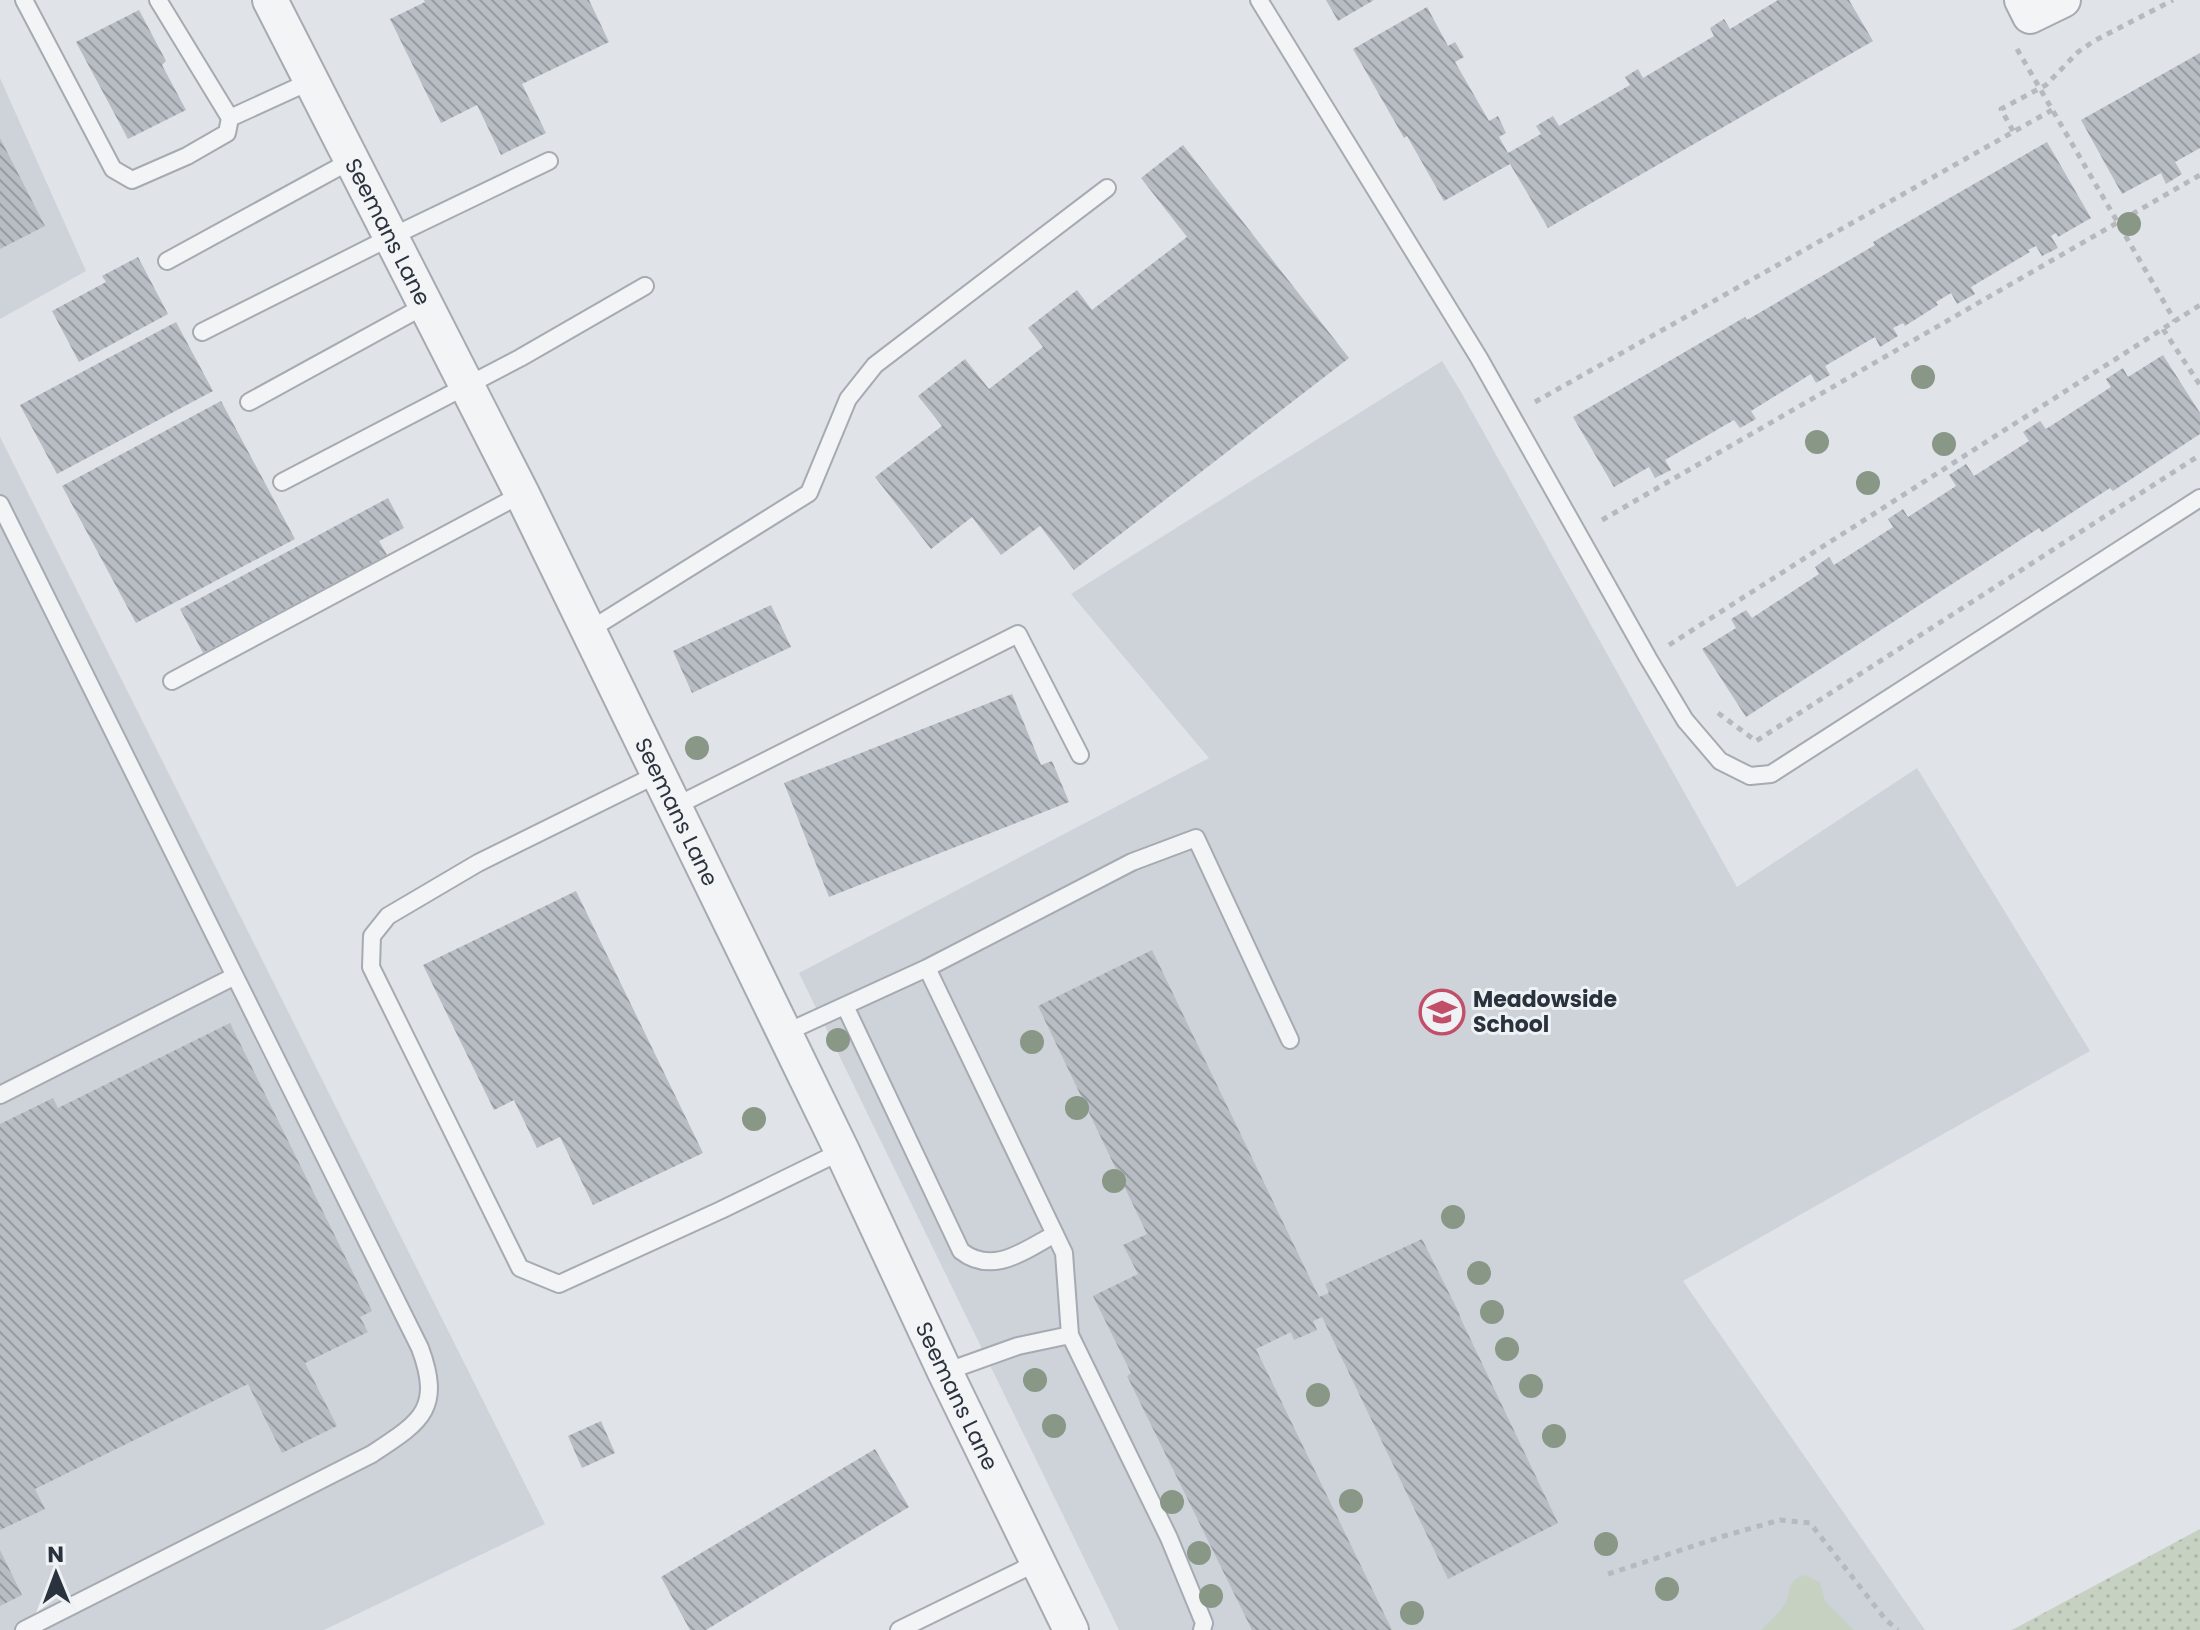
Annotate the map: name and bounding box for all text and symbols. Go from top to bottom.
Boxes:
street label: Seemans Lane [338,153,439,311]
street label: Seemans Lane [628,732,726,891]
place label: Meadowside School [1473,984,1617,1040]
school or university icon: Meadowside School [1418,988,1466,1036]
street label: Seemans Lane [908,1317,1006,1475]
north arrow [16,1534,96,1614]
text: N [47,1539,64,1570]

